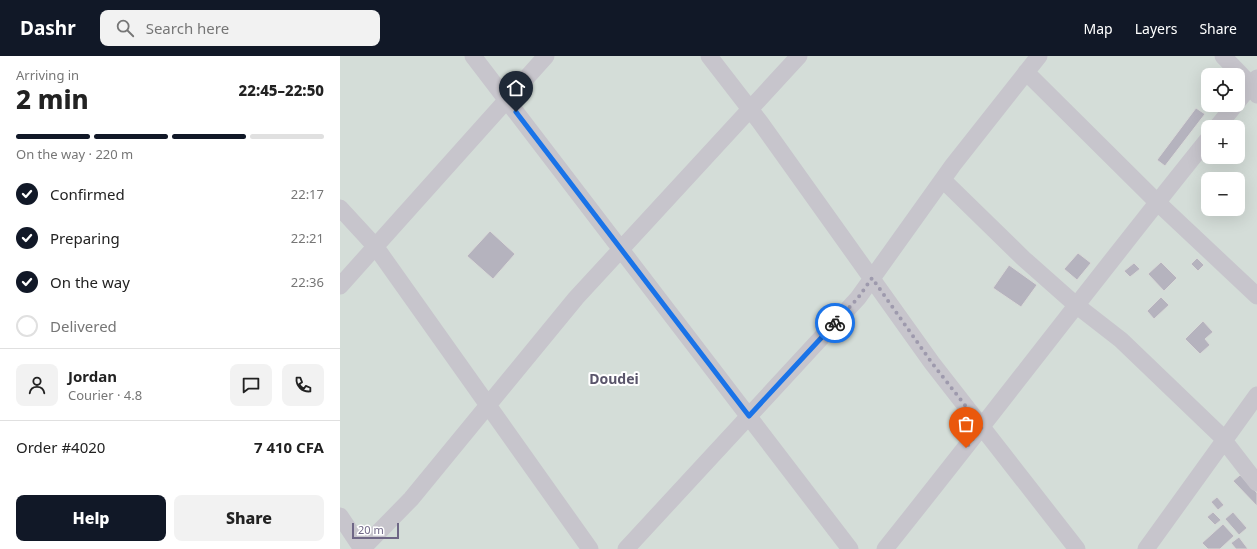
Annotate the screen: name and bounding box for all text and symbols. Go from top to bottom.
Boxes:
search box [100,10,380,46]
text: Dashr [20,15,76,41]
icon: search [114,17,136,39]
text: Search here [146,18,229,38]
text: Map [1084,19,1113,38]
text: Layers [1135,19,1177,38]
text: Share [1199,19,1237,38]
text: Arriving in [16,66,79,84]
map controls [1201,68,1245,216]
button: locate [1201,68,1245,112]
pin [499,71,533,112]
icon: home [505,77,527,99]
text: 22:45–22:50 [239,80,324,100]
text: 2 min [16,81,89,117]
button: + [1201,120,1245,164]
text: On the way · 220 m [16,145,133,163]
button: − [1201,172,1245,216]
icon: check [16,183,38,205]
text: Confirmed [50,184,125,204]
text: 22:17 [291,185,324,203]
icon: check [16,227,38,249]
text: Preparing [50,228,120,248]
text: 22:21 [291,229,324,247]
icon: check [16,271,38,293]
text: On the way [50,272,130,292]
text: 22:36 [291,273,324,291]
courier [815,303,855,343]
icon: bike [824,312,846,334]
text: Delivered [50,316,117,336]
button: person [16,364,58,406]
button: chat [230,364,272,406]
button: phone [282,364,324,406]
text: Jordan [68,366,117,386]
district label: Doudei [589,369,639,388]
text: Courier · 4.8 [68,386,142,404]
pin [949,407,983,448]
icon: bag [955,413,977,435]
text: Order #4020 [16,437,105,457]
text: 7 410 CFA [254,437,324,457]
button: Help [16,495,166,541]
button: Share [174,495,324,541]
scale bar [352,521,399,540]
text: 20 m [358,522,384,537]

